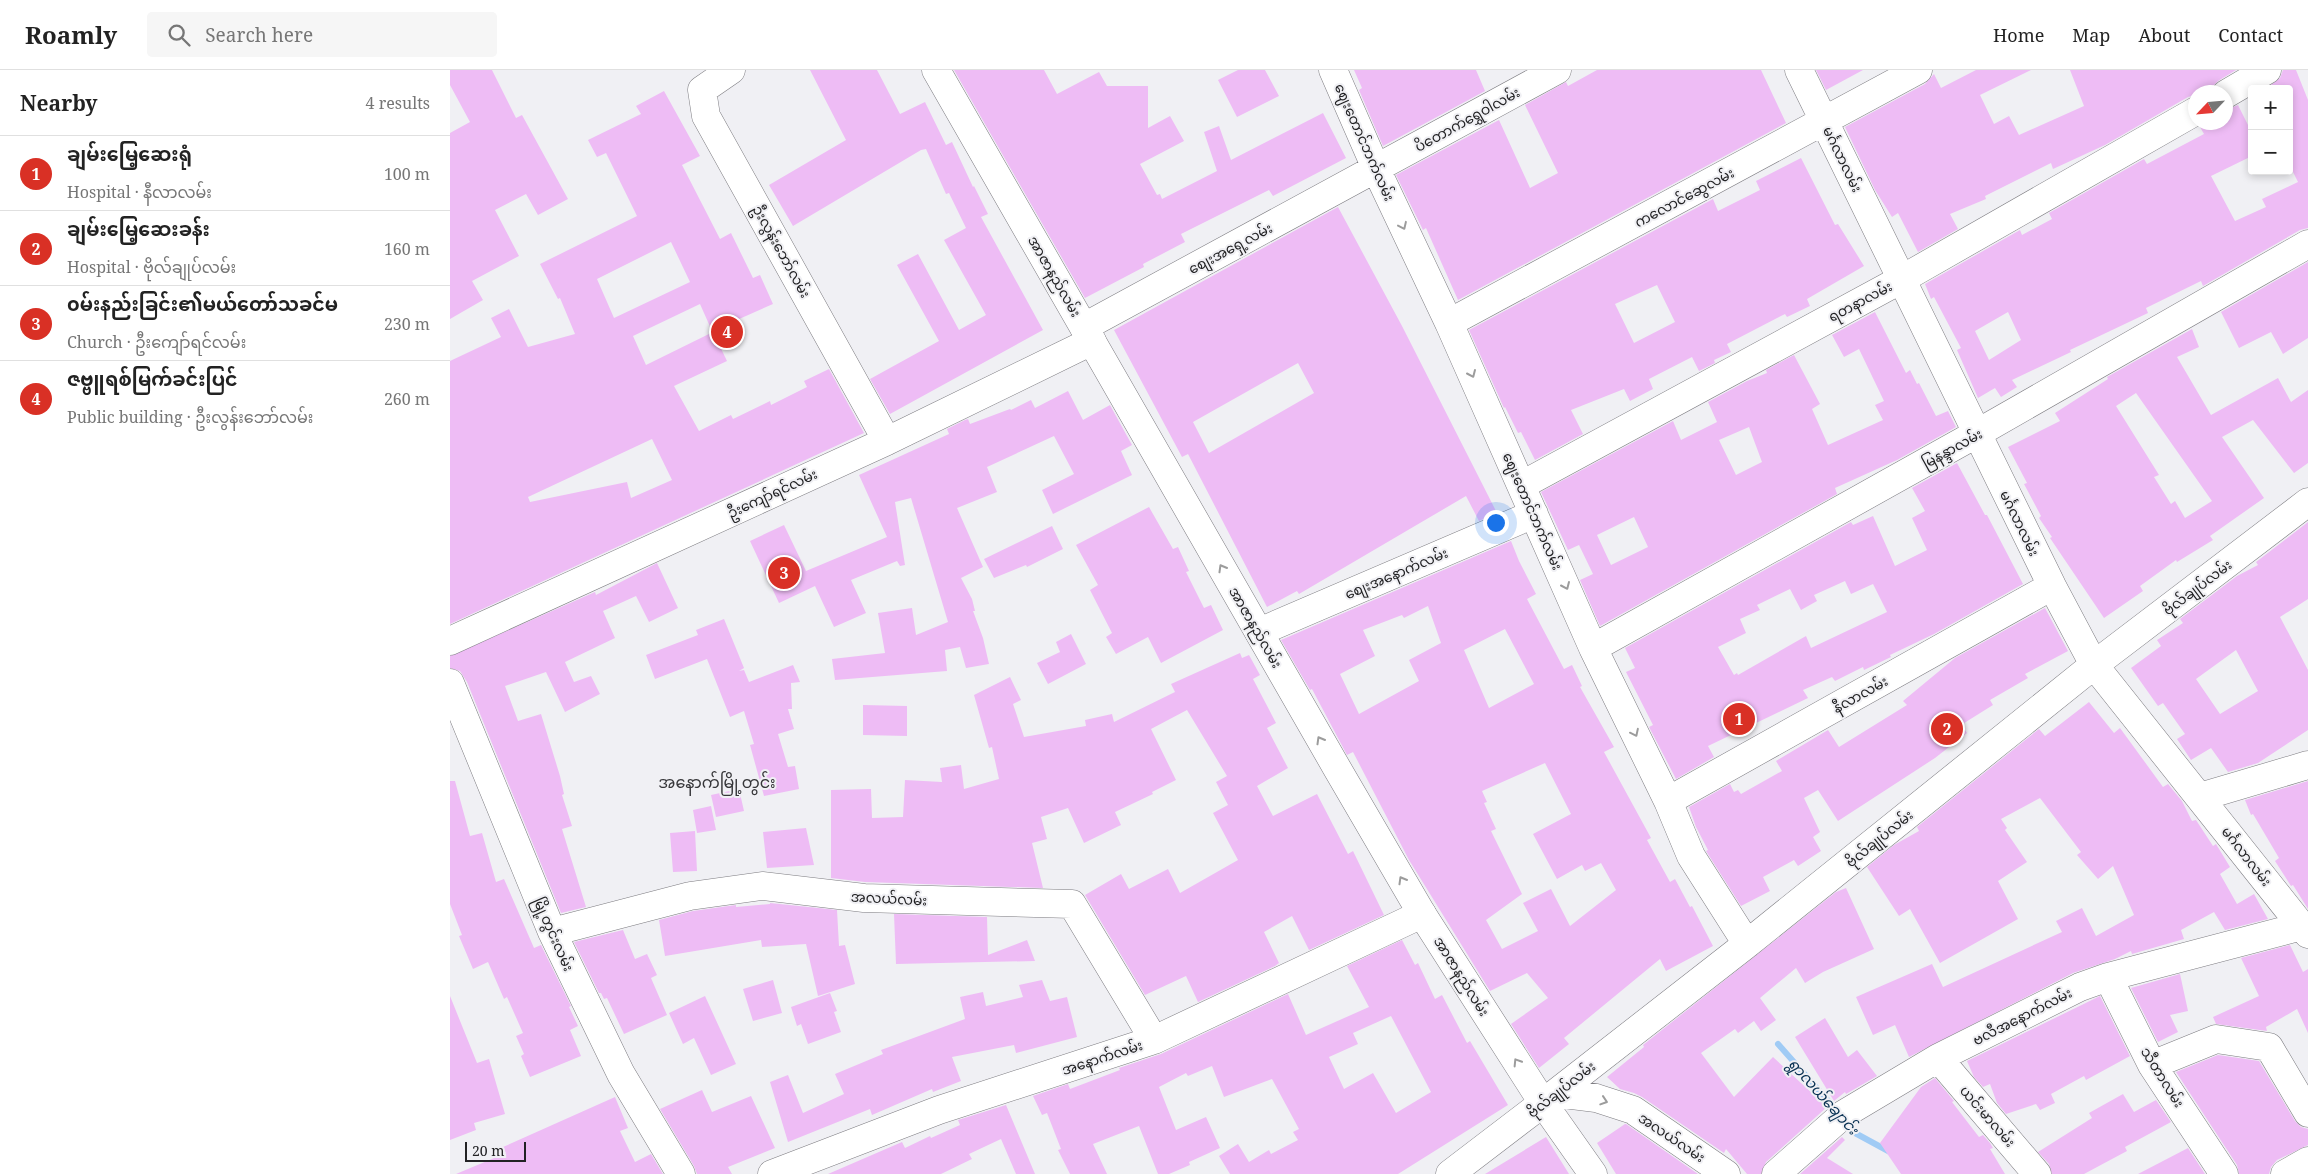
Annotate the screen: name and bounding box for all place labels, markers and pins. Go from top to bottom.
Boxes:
pin: 4 [711,313,743,351]
pin: 3 [768,554,800,592]
pin: 1 [1723,700,1755,738]
pin: 2 [1931,710,1963,748]

